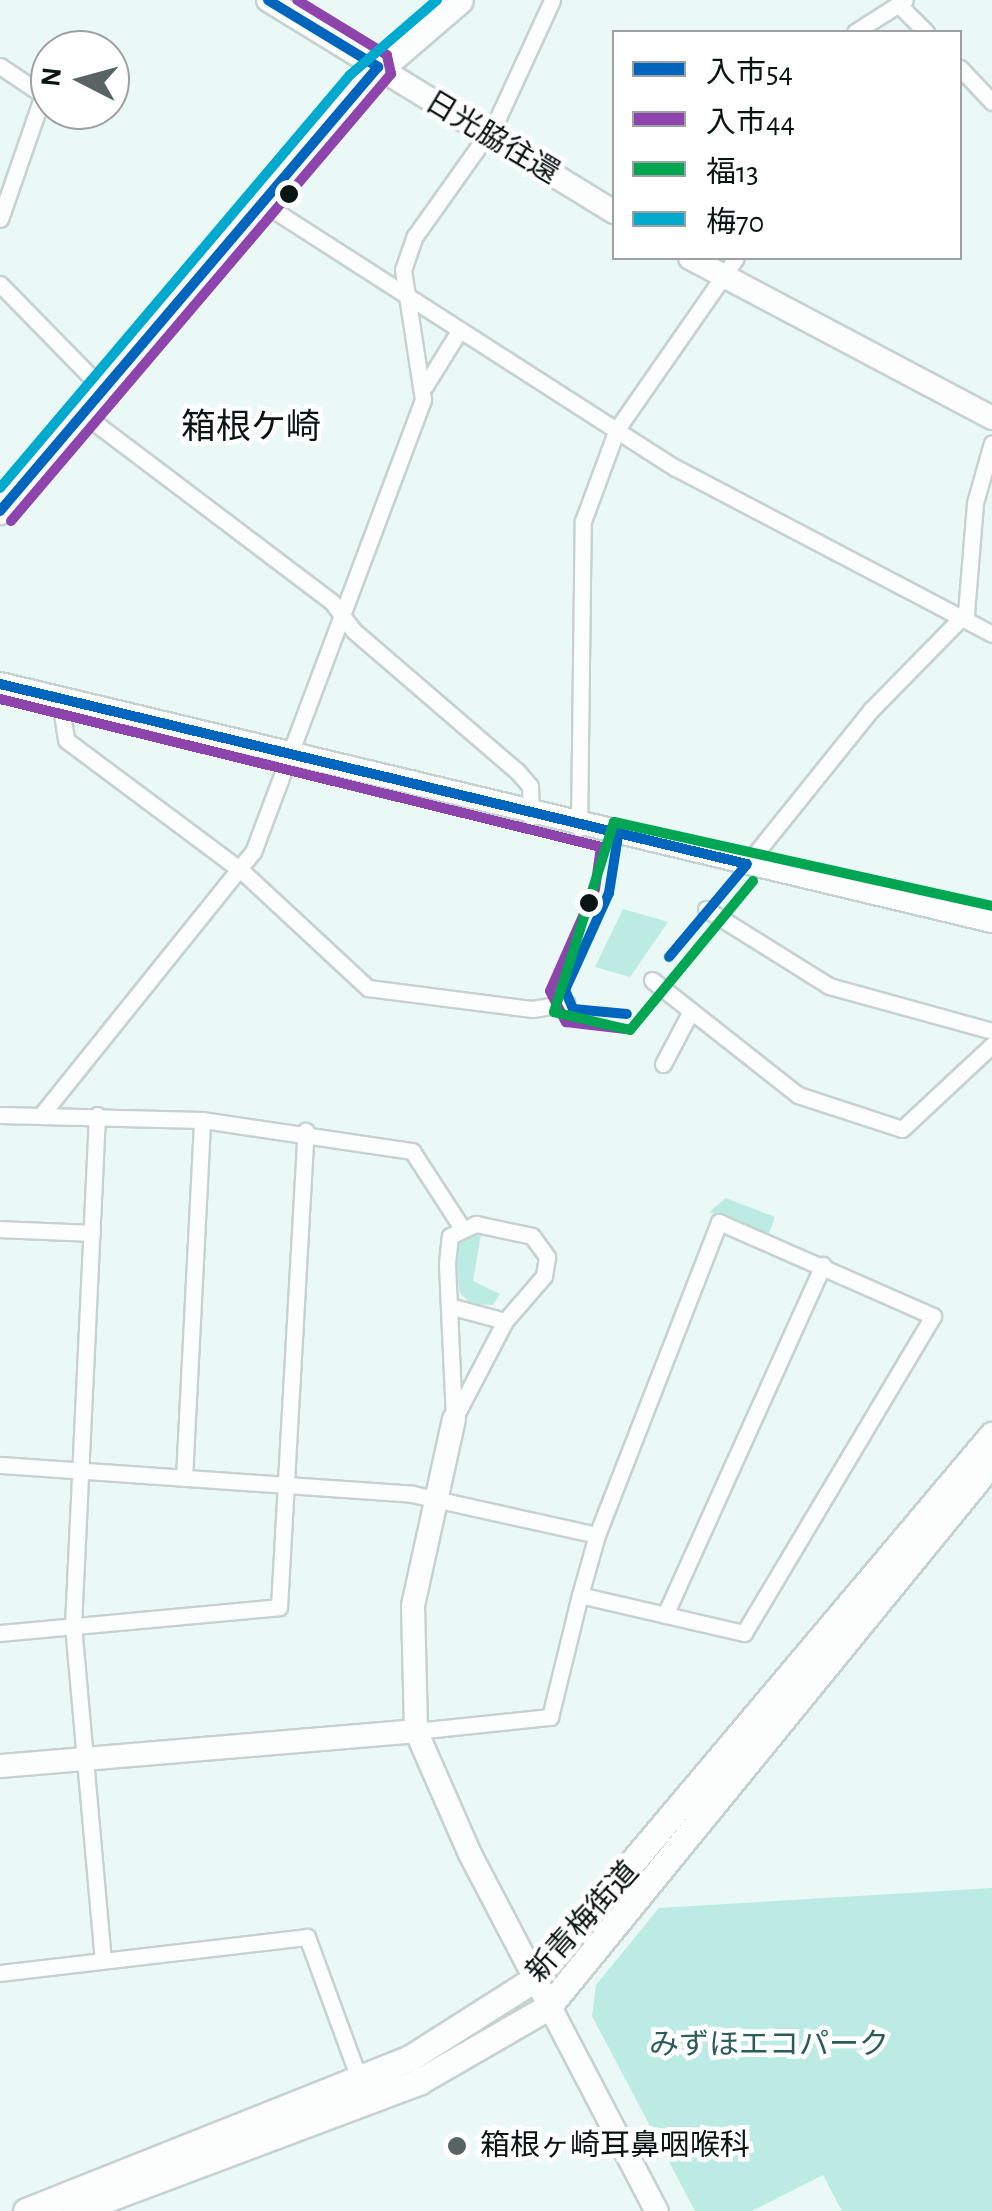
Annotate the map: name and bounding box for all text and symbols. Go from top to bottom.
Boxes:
north arrow [30,30,130,130]
legend [612,30,962,260]
text: 入市54 [706,58,793,88]
text: N [37,66,67,88]
street label: 日光脇往還 [418,84,566,192]
text: 入市44 [706,108,795,138]
text: 福13 [706,158,759,188]
unlabelled marker [279,184,299,204]
text: 梅70 [706,208,764,238]
district label: 箱根ケ崎 [181,407,321,449]
unlabelled marker [579,893,599,913]
street label: 新青梅街道 [519,1854,647,1990]
park label: みずほエコパーク [649,2027,889,2063]
place label: 箱根ヶ崎耳鼻咽喉科 [480,2128,750,2164]
marker: 箱根ヶ崎耳鼻咽喉科 [444,2133,470,2159]

